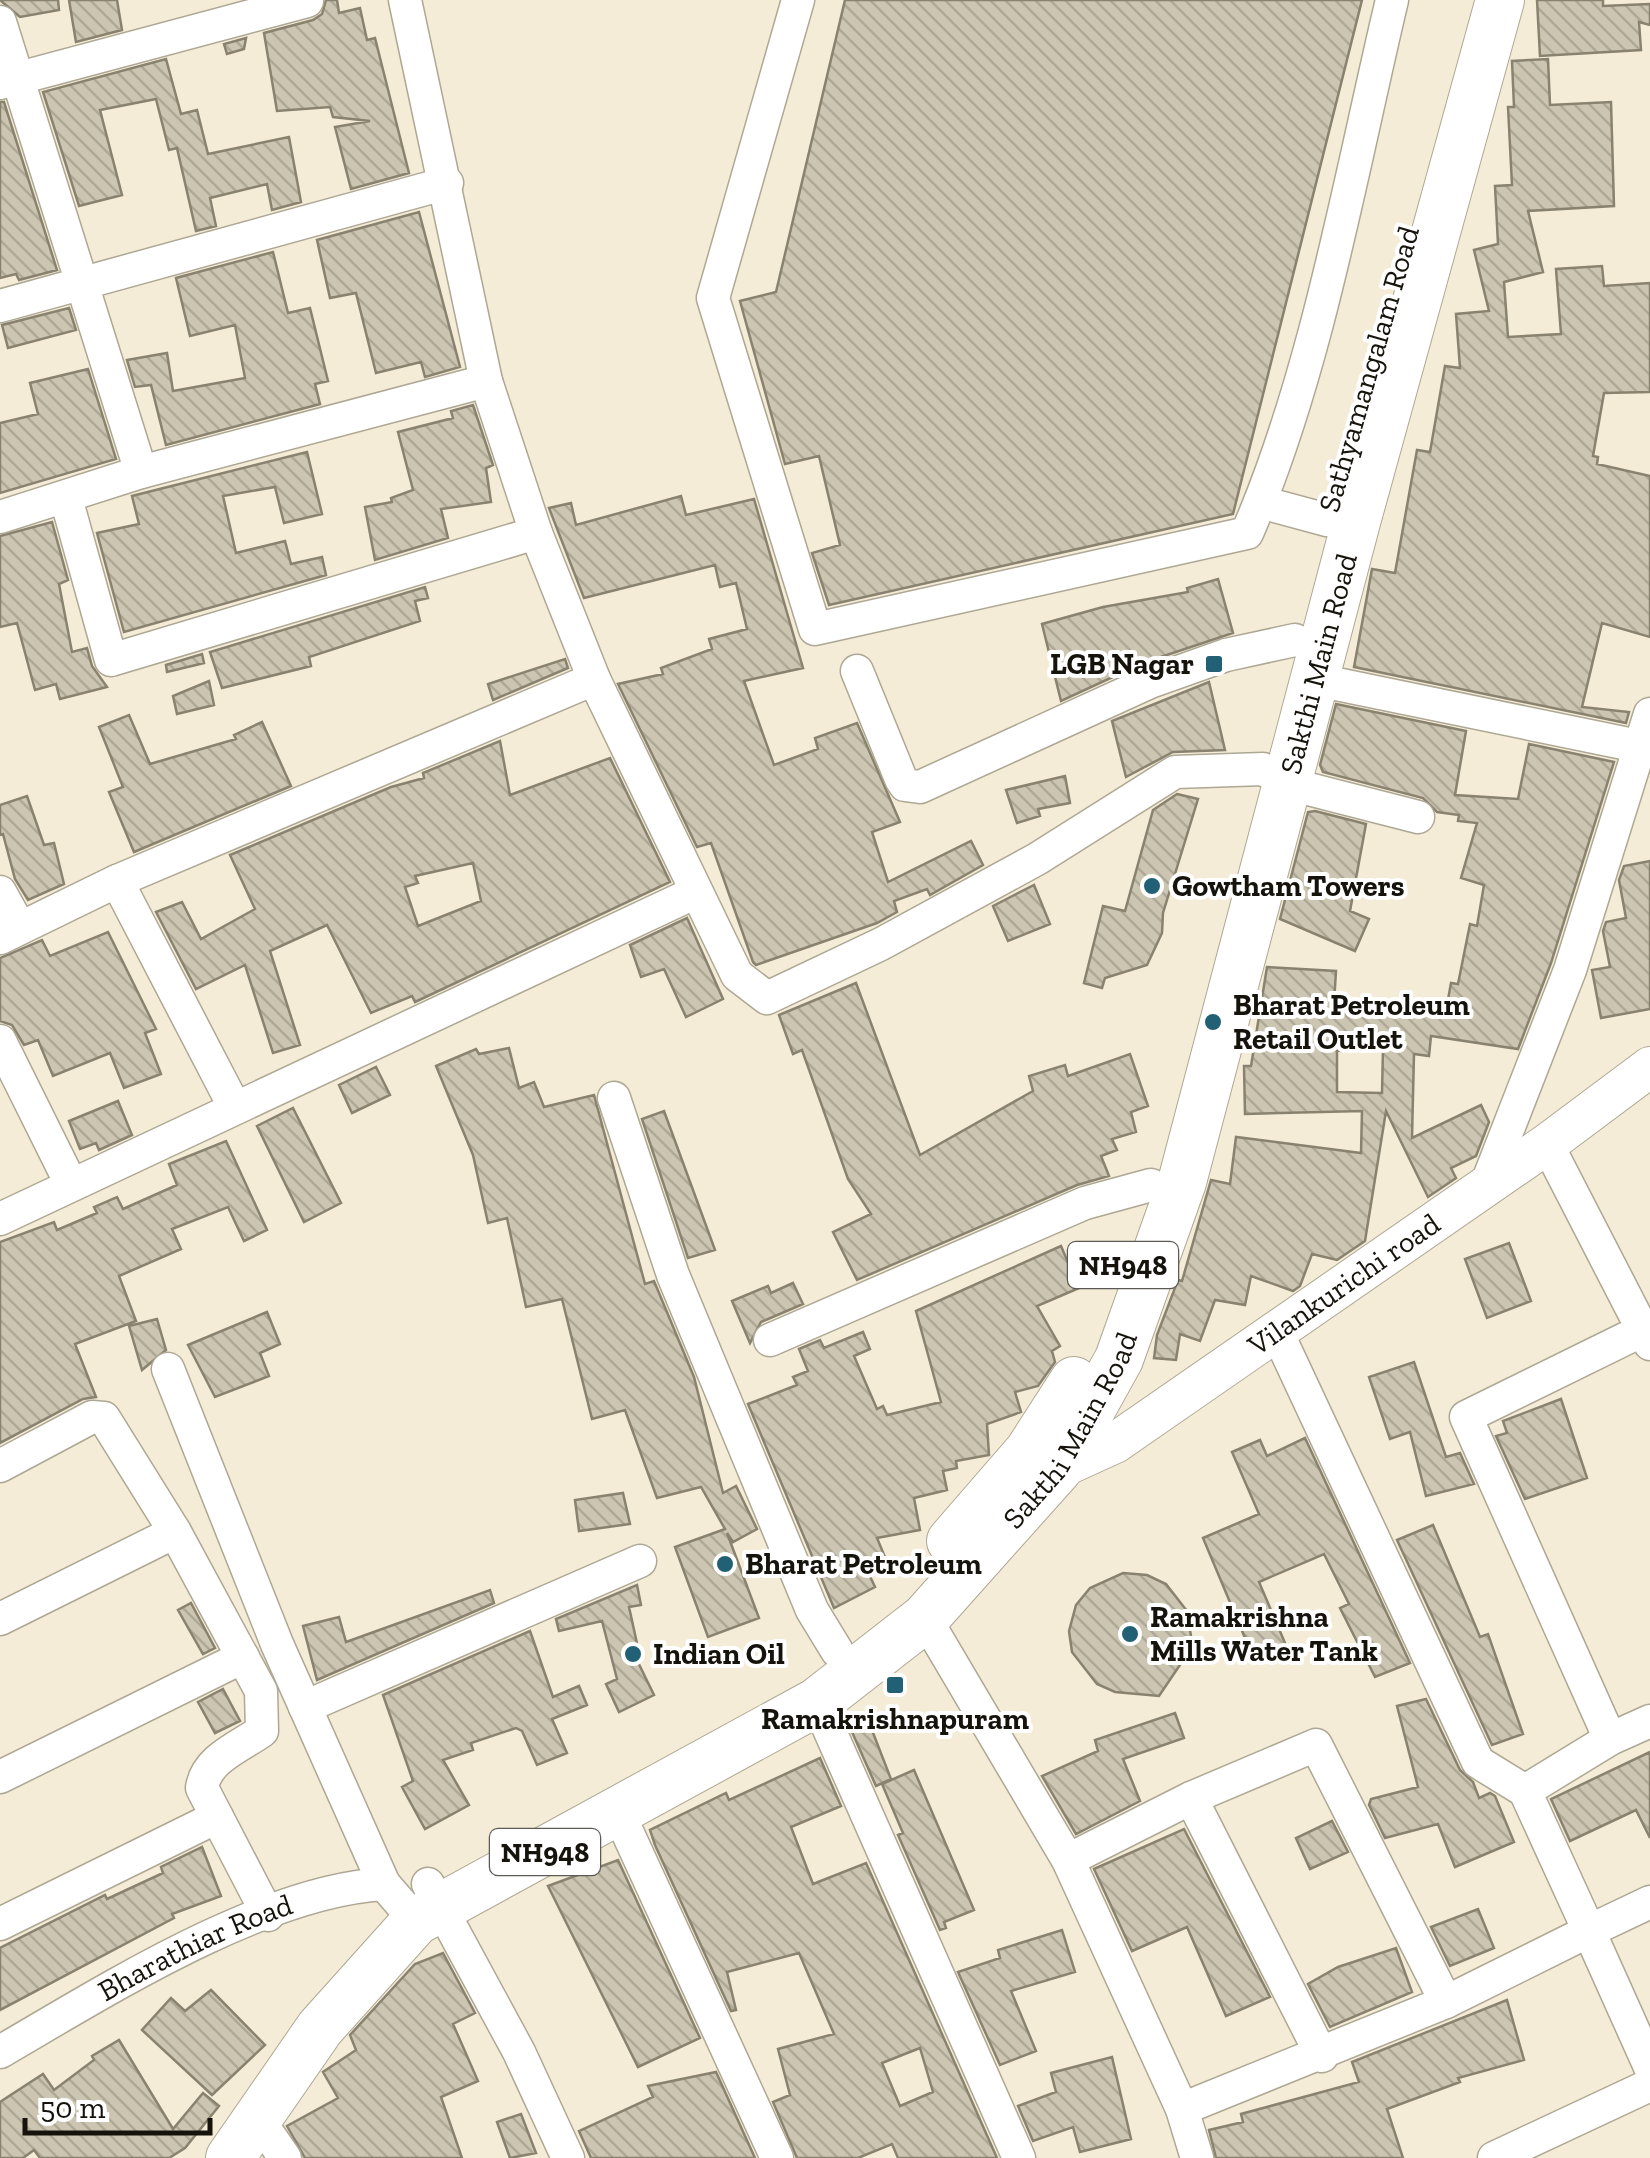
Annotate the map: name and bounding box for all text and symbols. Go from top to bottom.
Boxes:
street label: Sathyamangalam Road [1311,221,1427,516]
street label: Sakthi Main Road [1272,549,1365,778]
place label: LGB Nagar [1050,646,1194,682]
marker: LGB Nagar [1203,653,1225,675]
place label: Gowtham Towers [1172,868,1405,904]
marker: Gowtham Towers [1141,875,1163,897]
place label: Bharat Petroleum Retail Outlet [1233,987,1470,1057]
marker: Bharat Petroleum Retail Outlet [1202,1011,1224,1033]
street label: Vilankurichi road [1240,1205,1447,1364]
road number: NH948 [1068,1242,1178,1288]
street label: Sakthi Main Road [995,1327,1145,1536]
place label: Bharat Petroleum [745,1546,982,1582]
marker: Bharat Petroleum [714,1553,736,1575]
place label: Ramakrishna Mills Water Tank [1150,1599,1378,1669]
marker: Ramakrishna Mills Water Tank [1119,1623,1141,1645]
place label: Indian Oil [653,1636,785,1672]
marker: Indian Oil [622,1643,644,1665]
marker: Ramakrishnapuram [884,1674,906,1696]
place label: Ramakrishnapuram [761,1701,1029,1737]
road number: NH948 [490,1829,600,1875]
street label: Bharathiar Road [92,1886,297,2009]
scale bar [25,2073,210,2135]
text: 50 m [40,2090,105,2126]

